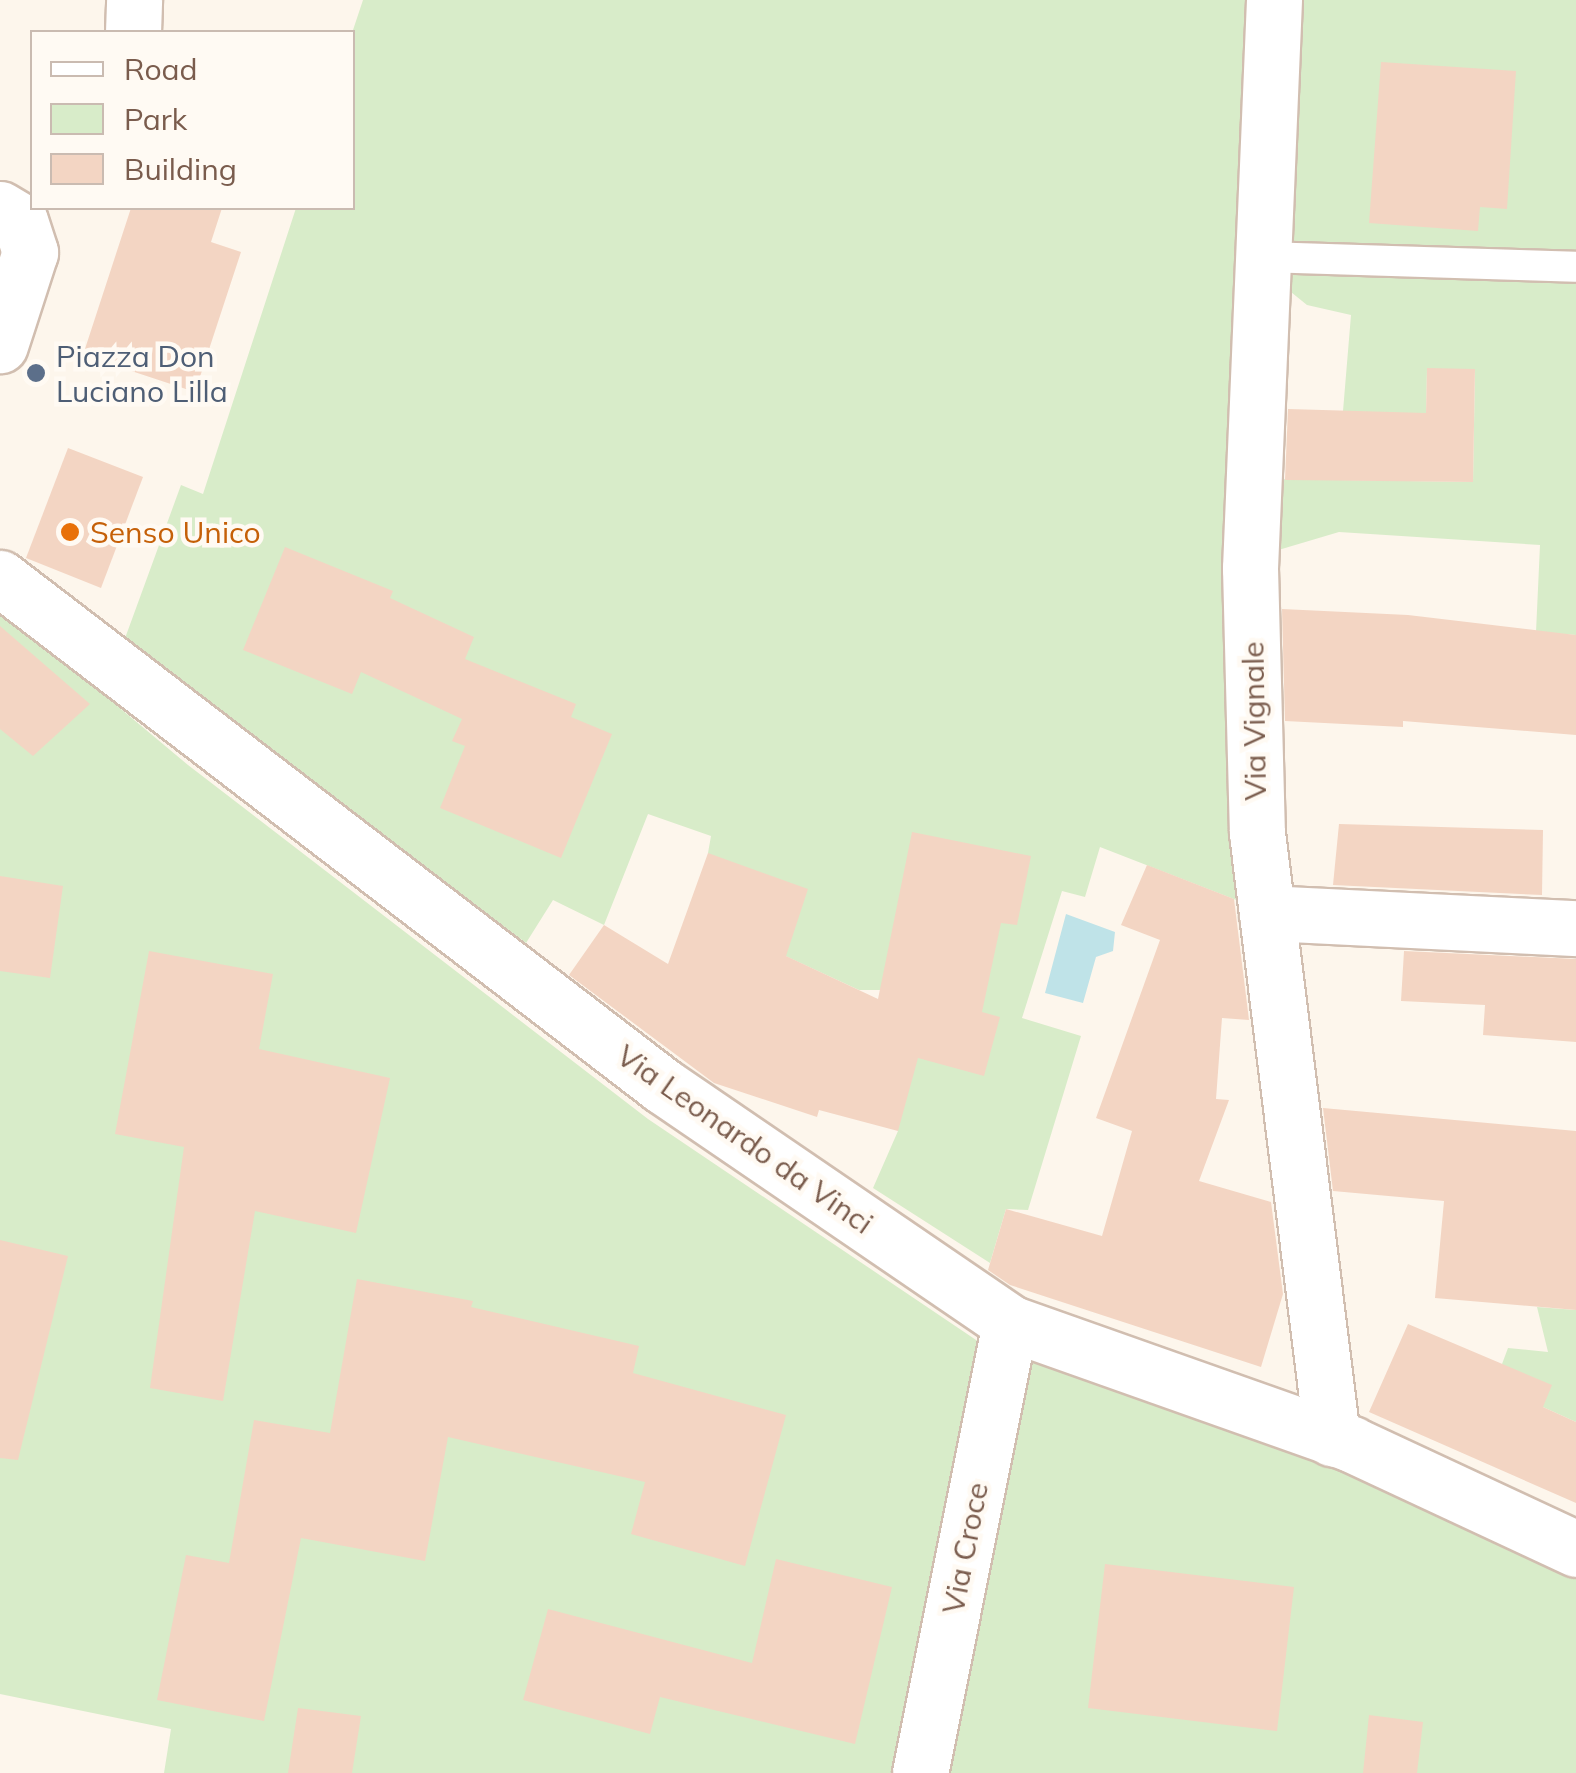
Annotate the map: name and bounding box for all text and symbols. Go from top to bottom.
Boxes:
legend [30,30,355,210]
text: Road [124,50,198,88]
text: Park [124,100,187,138]
text: Building [124,150,237,188]
place label: Piazza Don Luciano Lilla [56,338,228,408]
marker: Piazza Don Luciano Lilla [25,362,47,384]
place label: Senso Unico [90,514,261,550]
marker: Senso Unico [59,521,81,543]
street label: Via Vignale [1235,641,1273,801]
street label: Via Leonardo da Vinci [610,1037,880,1241]
street label: Via Croce [935,1479,995,1617]

